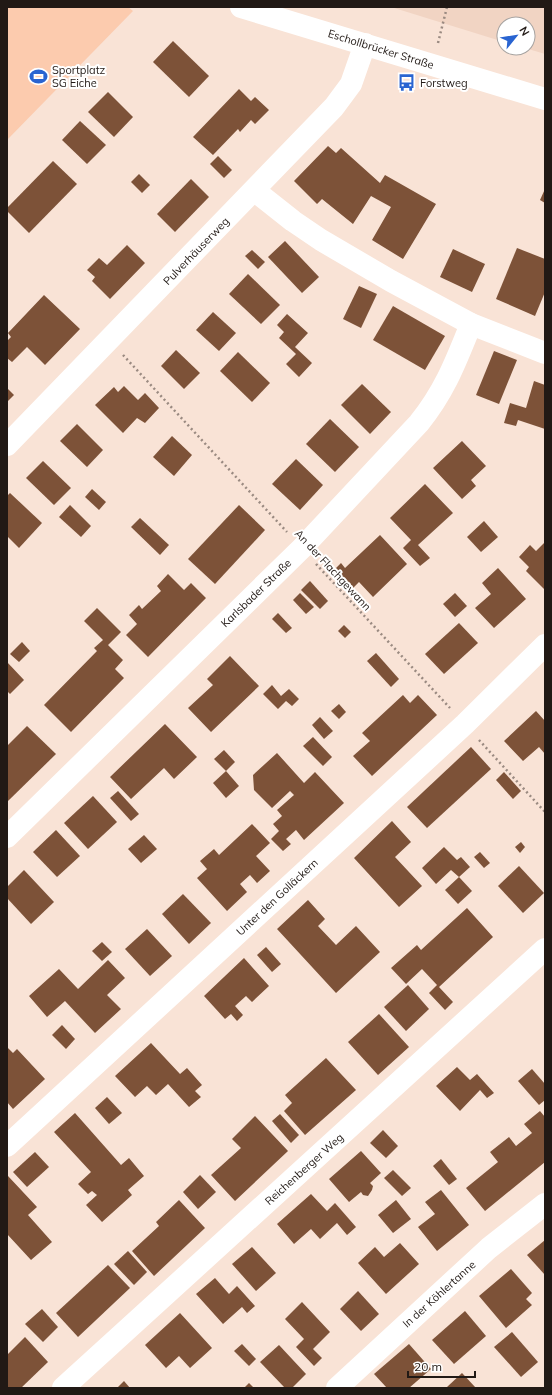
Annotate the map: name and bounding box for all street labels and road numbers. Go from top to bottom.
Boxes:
street label: Eschollbrücker Straße [326,26,436,72]
street label: Pulverhäuserweg [160,214,232,288]
street label: An der Flachgewann [292,527,374,613]
street label: Karlsbader Straße [218,556,294,630]
street label: Unter den Golläckern [233,856,321,938]
street label: Reichenberger Weg [262,1130,346,1208]
street label: In der Köhlertanne [400,1258,478,1330]

